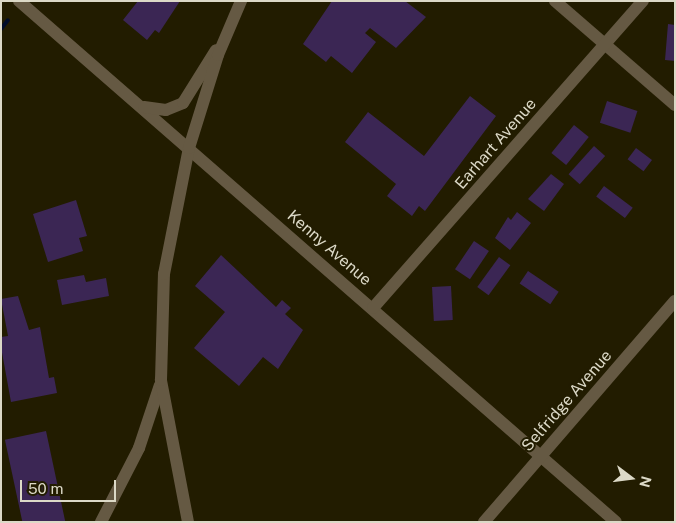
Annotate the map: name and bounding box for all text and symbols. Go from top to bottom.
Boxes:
street label: Earhart Avenue [451,95,541,193]
street label: Kenny Avenue [283,206,375,290]
street label: Selfridge Avenue [518,346,616,456]
north arrow [606,453,656,503]
scale bar [22,470,119,502]
text: N [636,475,655,489]
text: 50 m [28,480,63,497]

